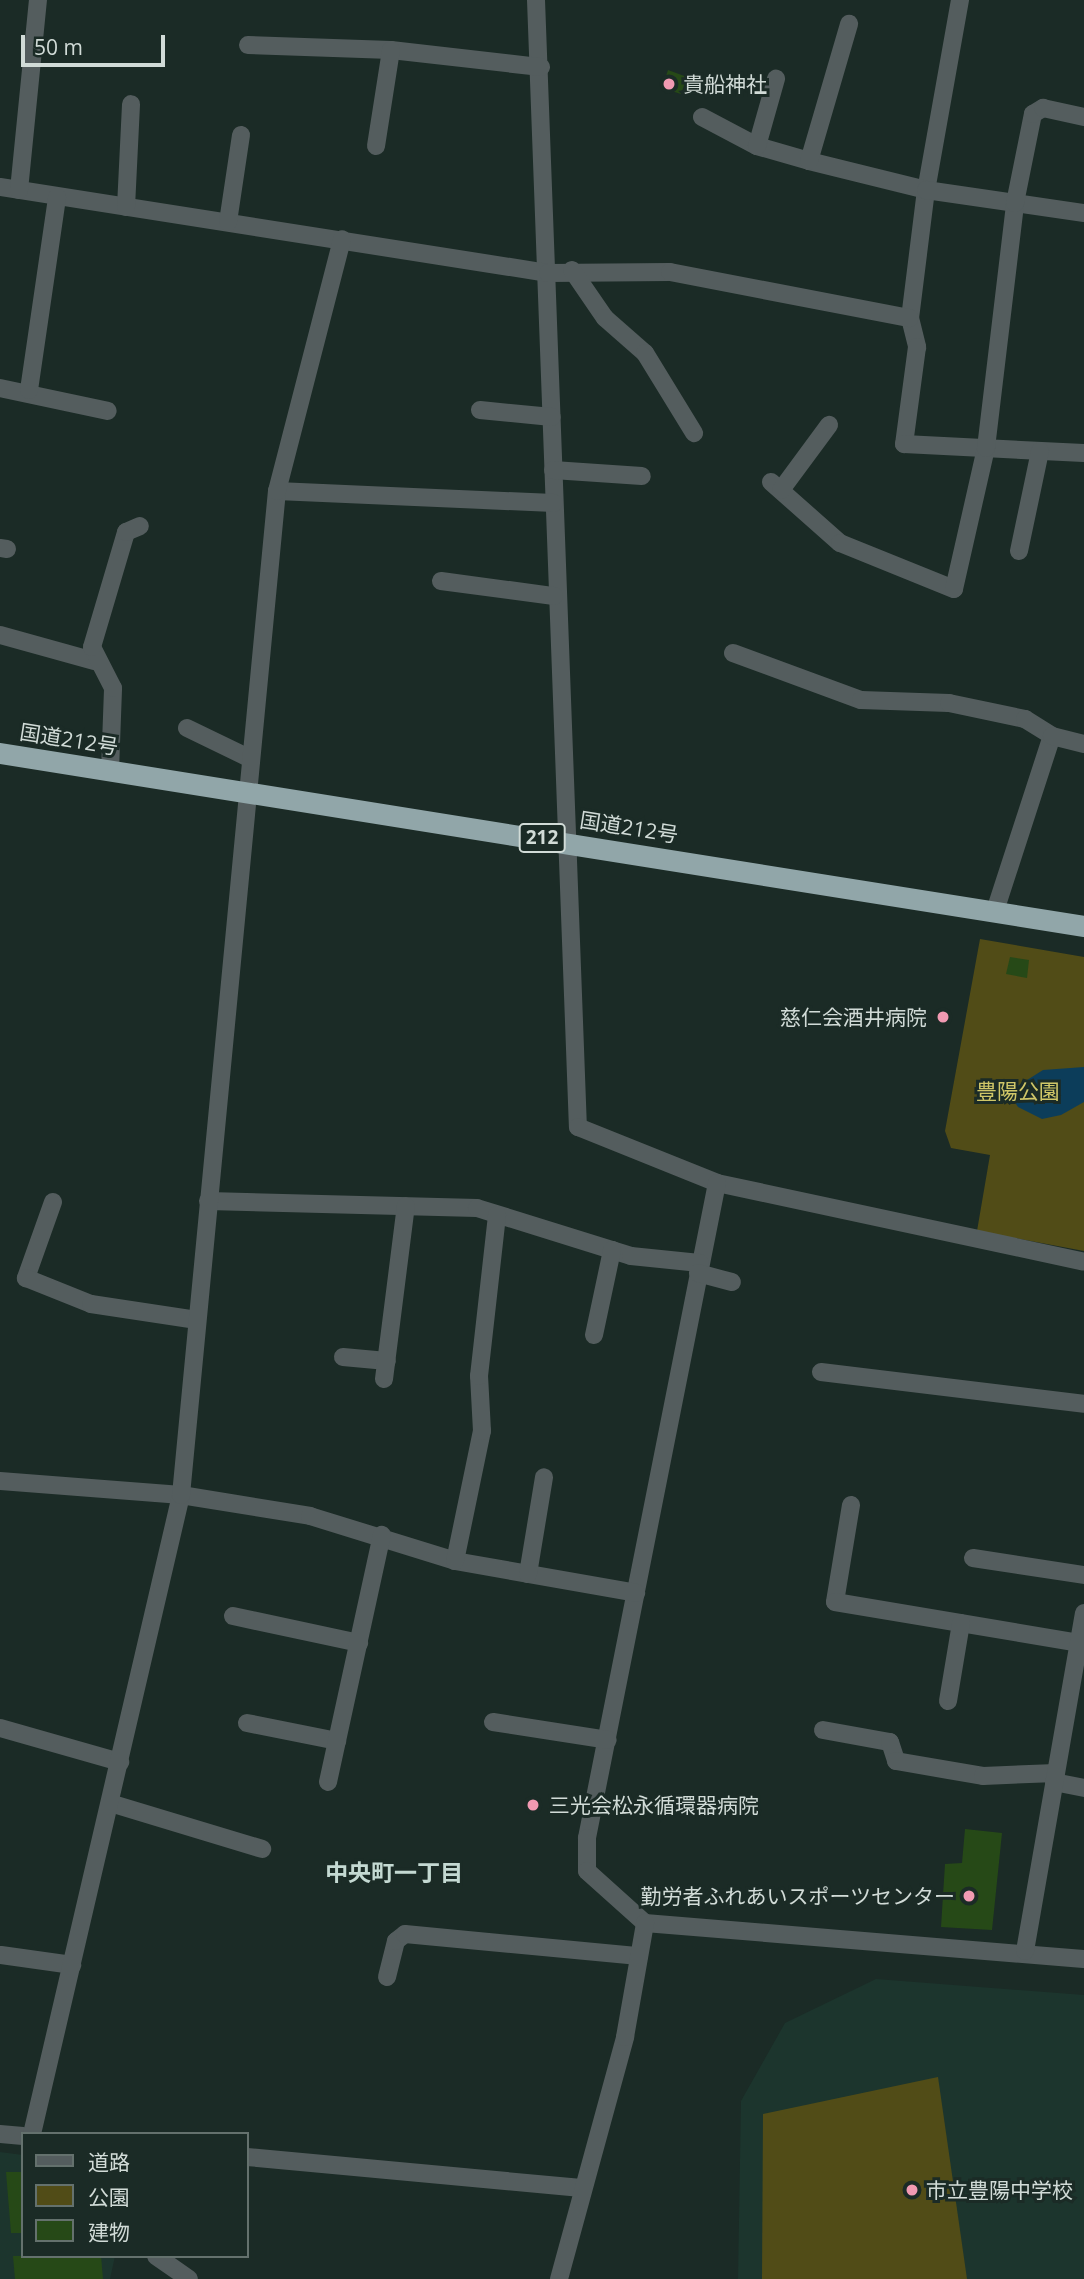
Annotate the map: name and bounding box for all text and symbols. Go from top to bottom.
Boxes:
scale bar [24,21,168,65]
text: 50 m [34,33,83,61]
place label: 貴船神社 [683,71,767,97]
marker: 貴船神社 [661,76,677,92]
street label: 国道212号 [18,719,120,759]
street label: 国道212号 [578,807,680,847]
road number: 212 [518,822,566,853]
place label: 慈仁会酒井病院 [780,1004,927,1030]
marker: 慈仁会酒井病院 [933,1007,953,1027]
park label: 豊陽公園 [976,1078,1060,1104]
place label: 三光会松永循環器病院 [549,1792,759,1818]
marker: 三光会松永循環器病院 [523,1795,543,1815]
district label: 中央町一丁目 [325,1858,463,1886]
place label: 勤労者ふれあいスポーツセンター [640,1883,955,1909]
marker: 勤労者ふれあいスポーツセンター [961,1888,977,1904]
legend [21,2132,248,2258]
text: 道路 [88,2148,130,2176]
place label: 市立豊陽中学校 [926,2177,1073,2203]
marker: 市立豊陽中学校 [904,2182,920,2198]
text: 公園 [88,2183,130,2211]
text: 建物 [88,2218,130,2246]

